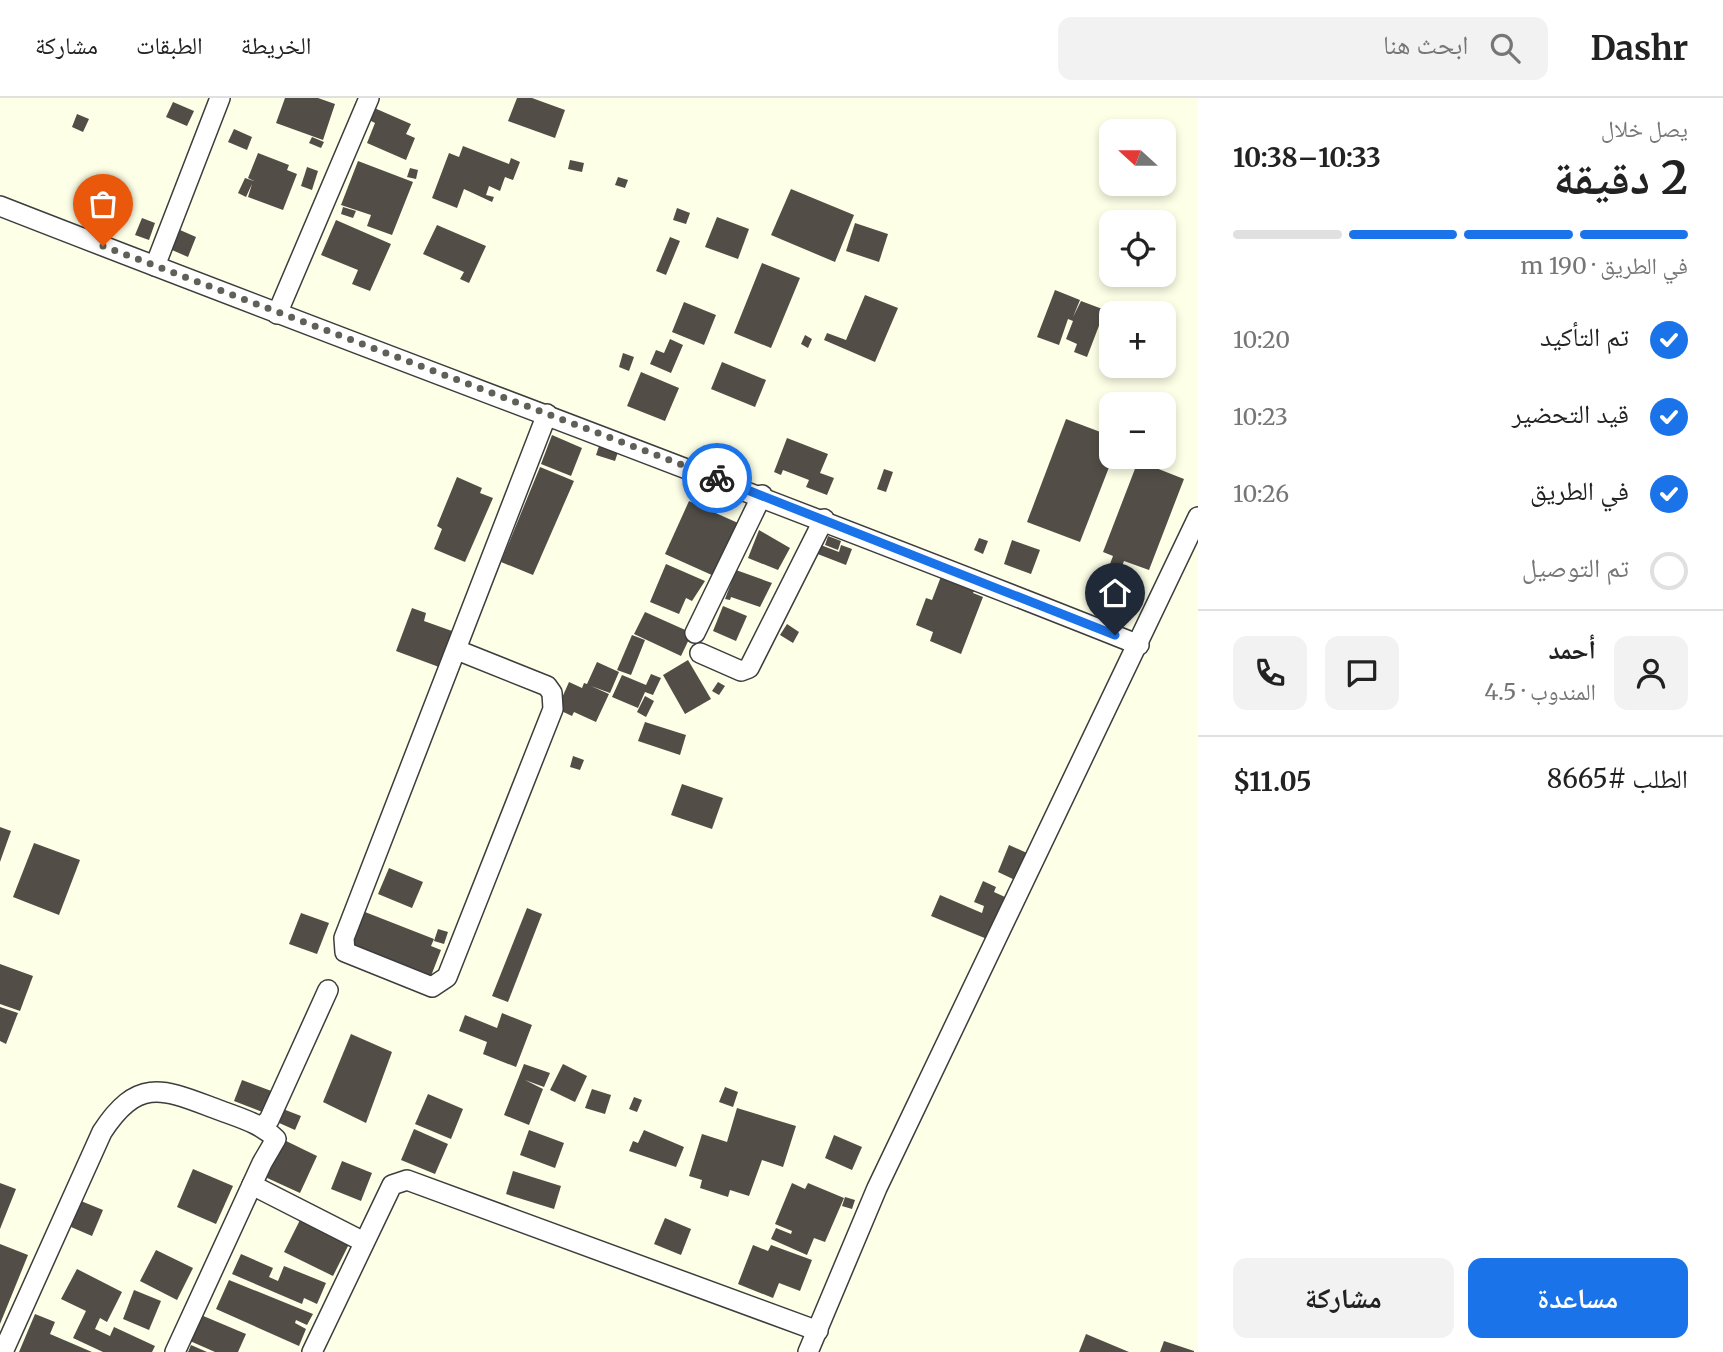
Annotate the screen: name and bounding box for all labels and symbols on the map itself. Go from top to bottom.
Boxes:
north arrow [1099,119,1176,196]
pin [73,174,133,246]
courier [682,443,752,513]
pin [1085,563,1145,635]

